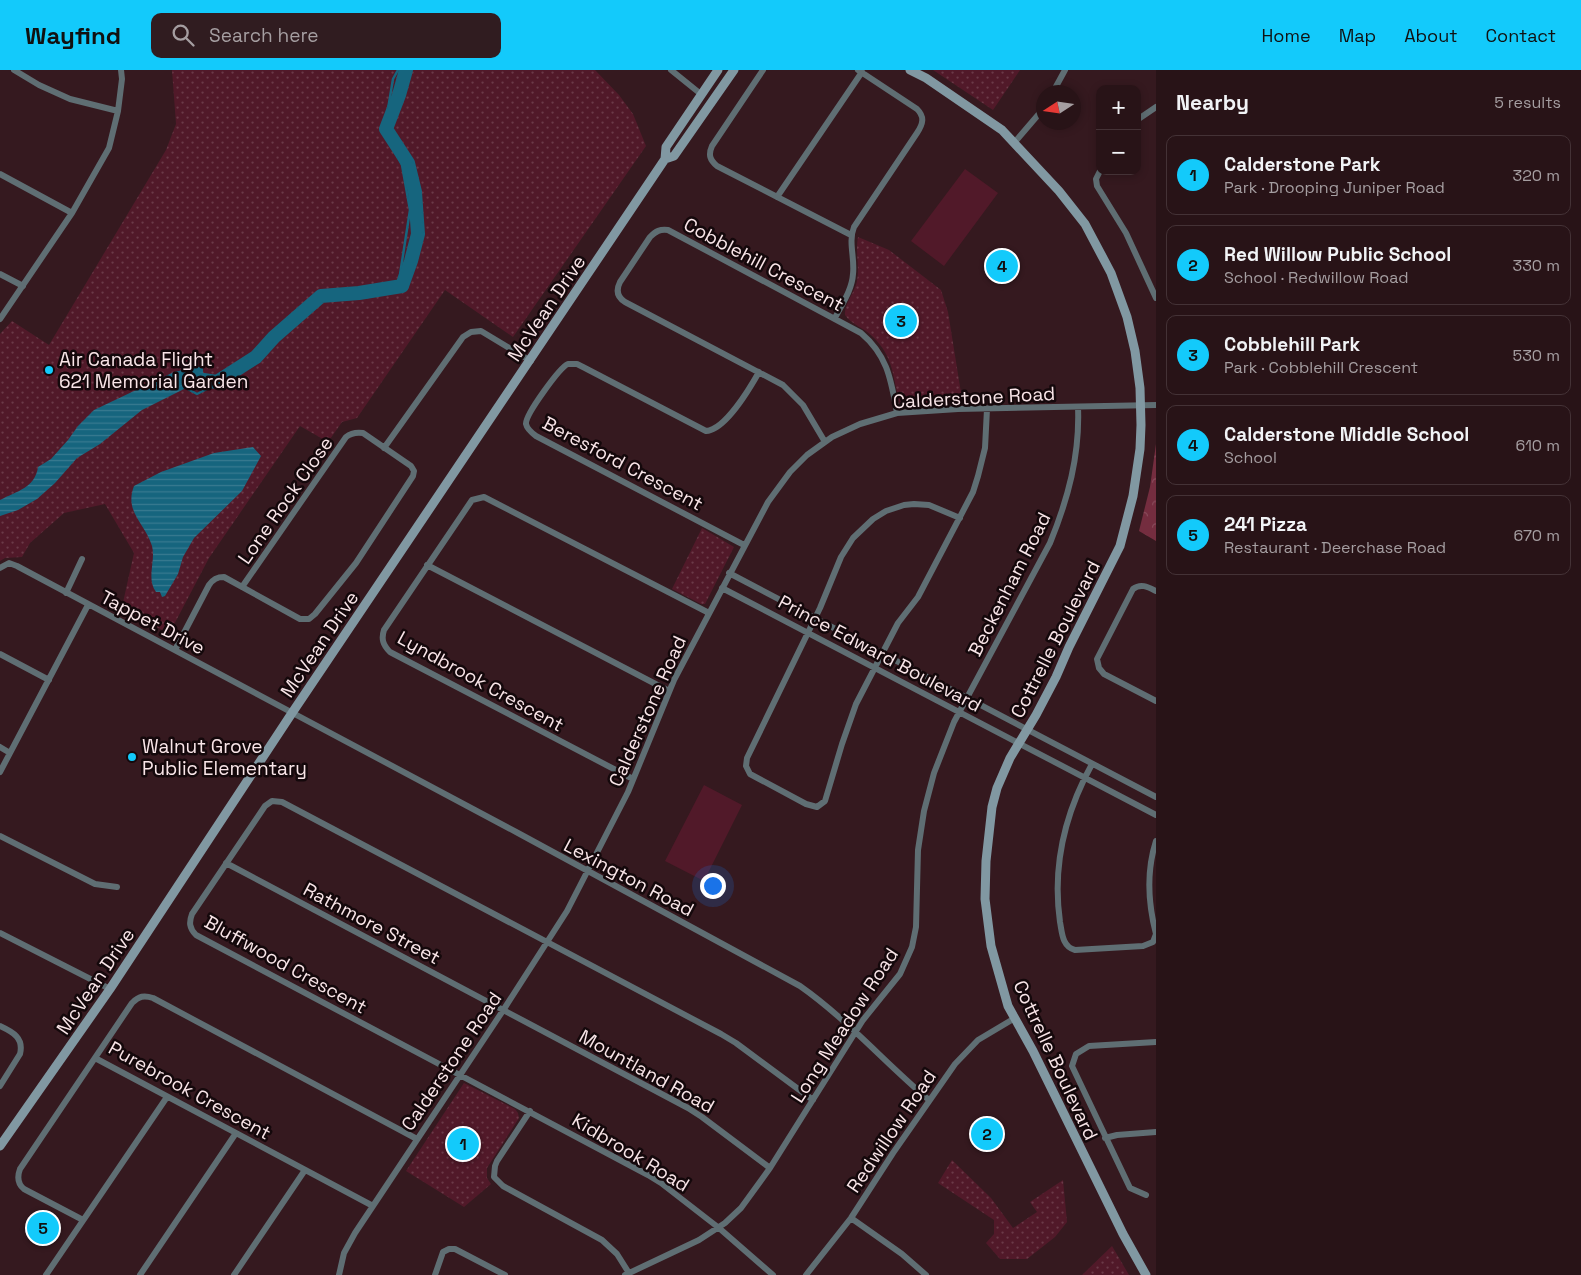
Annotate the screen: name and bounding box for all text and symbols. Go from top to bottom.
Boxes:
search box [151,13,501,58]
text: Wayfind [25,20,121,51]
icon: search [169,21,197,49]
text: Search here [209,23,319,48]
text: Home [1262,24,1311,47]
text: Map [1339,24,1376,47]
text: About [1404,24,1458,47]
text: Contact [1486,24,1556,47]
north arrow [1036,85,1081,130]
map controls [1096,85,1141,175]
button: + [1096,85,1141,130]
text: Nearby [1176,89,1249,116]
text: 5 results [1494,92,1561,113]
button: − [1096,130,1141,175]
text: Calderstone Park [1224,152,1380,177]
text: 1 [1189,165,1197,186]
text: 320 m [1513,165,1560,186]
text: Park · Drooping Juniper Road [1224,177,1445,198]
street label: Cobblehill Crescent [679,212,848,317]
text: Red Willow Public School [1224,242,1451,267]
pin: 4 [986,247,1018,285]
street label: McVean Drive [502,250,591,366]
text: 2 [1188,255,1198,276]
text: 330 m [1513,255,1560,276]
text: School · Redwillow Road [1224,267,1408,288]
pin: 3 [885,302,917,340]
text: Cobblehill Park [1224,332,1360,357]
text: 3 [1188,345,1198,366]
text: 530 m [1513,345,1560,366]
place label: Air Canada Flight 621 Memorial Garden [59,347,248,394]
text: Park · Cobblehill Crescent [1224,357,1418,378]
marker: Air Canada Flight 621 Memorial Garden [43,364,55,376]
street label: Calderstone Road [892,381,1056,414]
street label: Beresford Crescent [538,411,707,516]
text: Calderstone Middle School [1224,422,1469,447]
street label: Lone Rock Close [232,432,339,569]
text: 4 [1188,435,1198,456]
text: 610 m [1515,435,1560,456]
text: School [1224,447,1277,468]
street label: Beckenham Road [962,508,1056,660]
text: 241 Pizza [1224,512,1307,537]
text: 5 [1188,525,1198,546]
text: 670 m [1513,525,1560,546]
text: Restaurant · Deerchase Road [1224,537,1446,558]
street label: Cottrelle Boulevard [1005,556,1106,722]
street label: Tappet Drive [96,584,209,660]
street label: McVean Drive [275,586,364,702]
street label: Prince Edward Boulevard [774,589,986,718]
street label: Lyndbrook Crescent [393,625,568,738]
street label: Calderstone Road [603,632,692,791]
place label: Walnut Grove Public Elementary [142,734,307,781]
marker: Walnut Grove Public Elementary [126,751,138,763]
street label: Lexington Road [559,833,698,922]
your location [700,873,726,899]
street label: Rathmore Street [299,877,445,970]
street label: Bluffwood Crescent [200,909,371,1019]
street label: McVean Drive [51,923,140,1039]
street label: Long Meadow Road [785,943,904,1107]
street label: Cottrelle Boulevard [1008,976,1104,1144]
street label: Calderstone Road [396,987,507,1136]
street label: Mountland Road [575,1024,719,1119]
street label: Purebrook Crescent [104,1035,275,1145]
street label: Redwillow Road [841,1065,942,1198]
street label: Kidbrook Road [567,1108,694,1197]
pin: 2 [971,1115,1003,1153]
pin: 1 [447,1125,479,1163]
pin: 5 [27,1209,59,1247]

